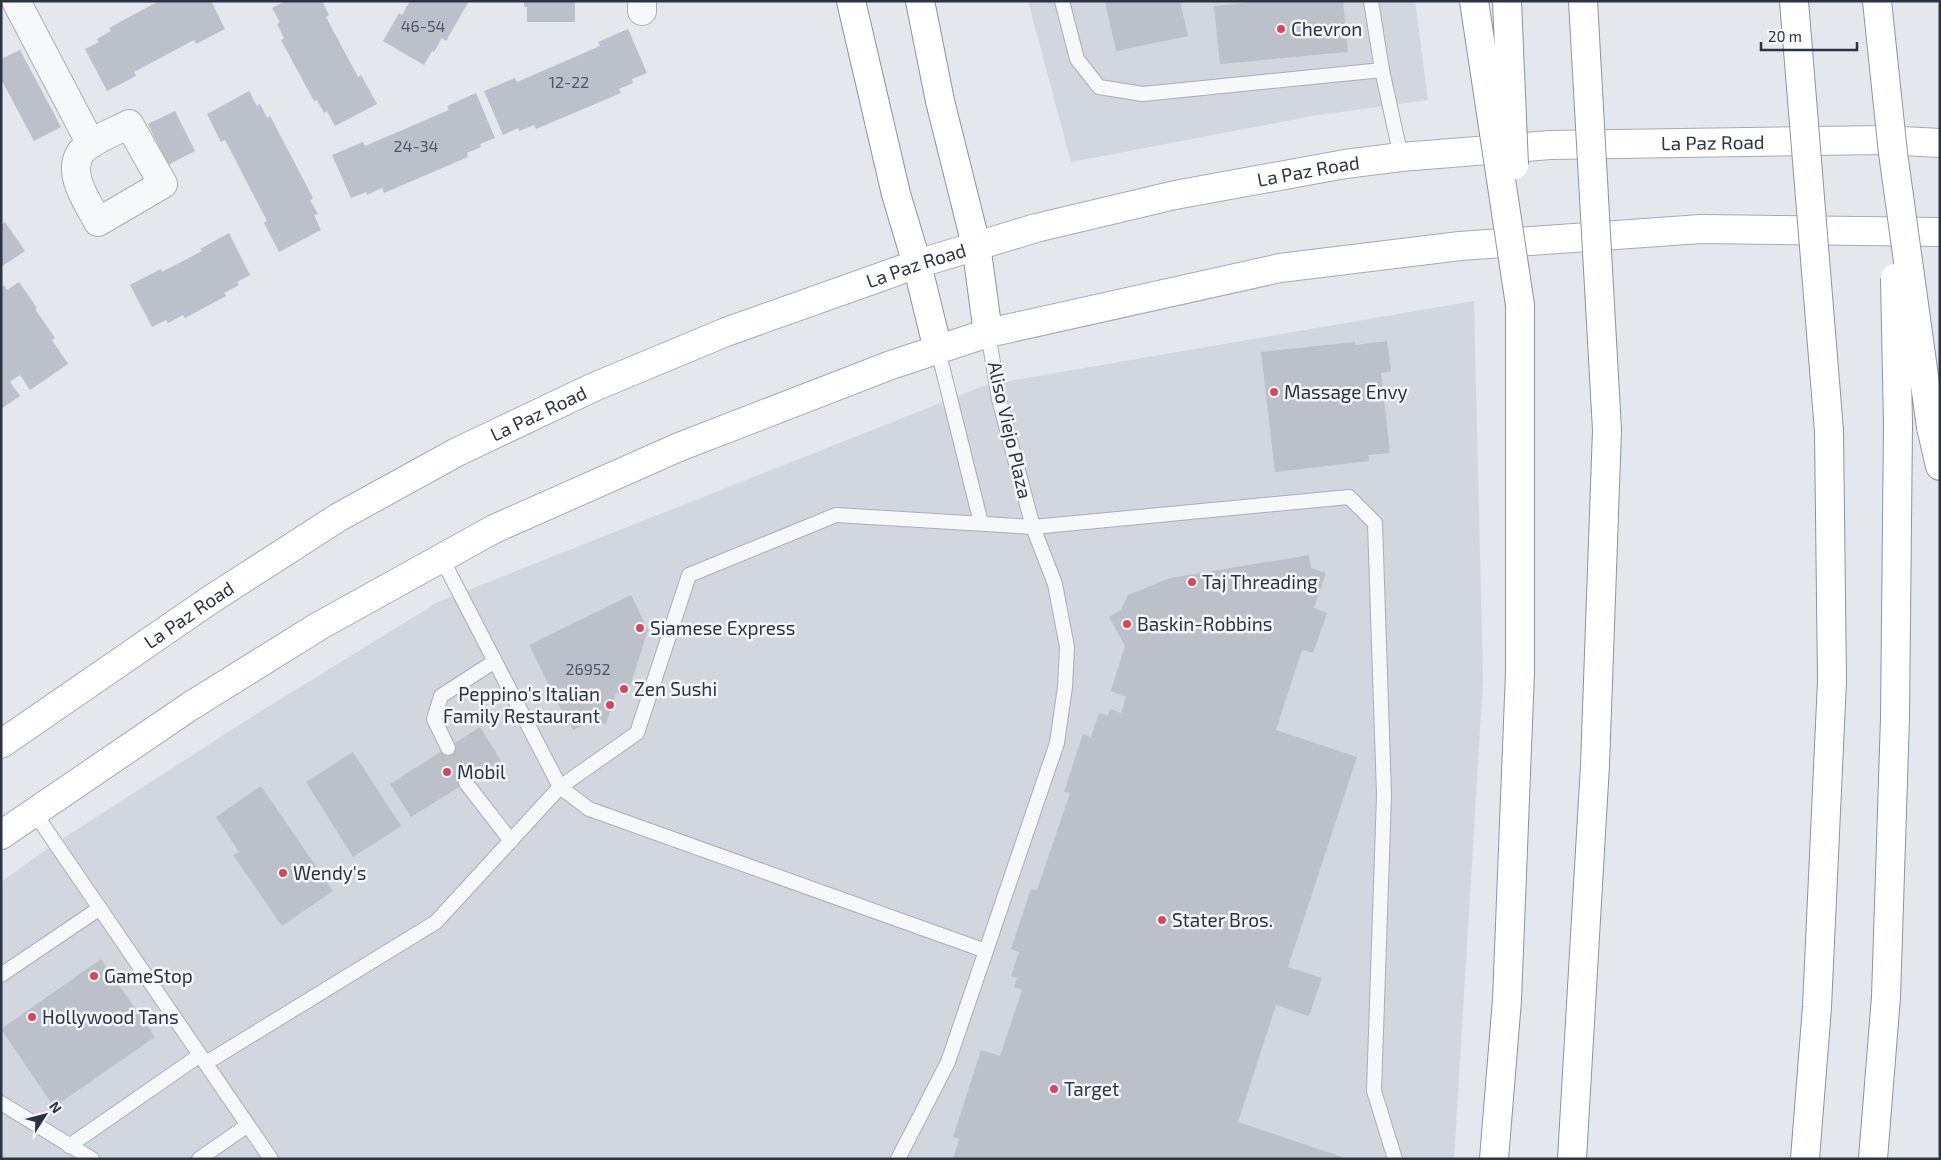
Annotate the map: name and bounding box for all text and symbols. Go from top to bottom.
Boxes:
house number: 46-54 [401,16,445,35]
place label: Chevron [1291,17,1362,40]
scale bar [1761,20,1857,52]
marker: Chevron [1275,23,1287,35]
text: 20 m [1768,27,1802,45]
house number: 12-22 [549,72,589,91]
street label: La Paz Road [1661,130,1765,154]
house number: 24-34 [394,136,439,155]
street label: La Paz Road [1255,150,1361,191]
street label: La Paz Road [863,238,969,292]
street label: Aliso Viejo Plaza [984,359,1037,501]
street label: La Paz Road [486,380,590,446]
place label: Massage Envy [1284,380,1408,403]
marker: Massage Envy [1268,386,1280,398]
place label: Taj Threading [1202,570,1318,593]
street label: La Paz Road [139,576,238,653]
marker: Taj Threading [1186,576,1198,588]
place label: Baskin-Robbins [1137,612,1272,635]
place label: Siamese Express [650,616,795,639]
marker: Baskin-Robbins [1121,618,1133,630]
marker: Siamese Express [634,622,646,634]
house number: 26952 [566,659,610,678]
place label: Zen Sushi [634,677,717,700]
place label: Peppino's Italian Family Restaurant [443,682,600,727]
marker: Zen Sushi [618,683,630,695]
marker: Peppino's Italian Family Restaurant [604,699,616,711]
place label: Mobil [457,760,506,783]
marker: Mobil [441,766,453,778]
place label: Wendy's [293,861,366,884]
marker: Wendy's [277,867,289,879]
place label: Stater Bros. [1172,908,1273,931]
marker: Stater Bros. [1156,914,1168,926]
place label: GameStop [104,964,193,987]
marker: GameStop [88,970,100,982]
place label: Hollywood Tans [42,1005,179,1028]
marker: Hollywood Tans [26,1011,38,1023]
place label: Target [1064,1077,1119,1100]
marker: Target [1048,1083,1060,1095]
north arrow [20,1090,70,1140]
text: N [46,1098,66,1116]

